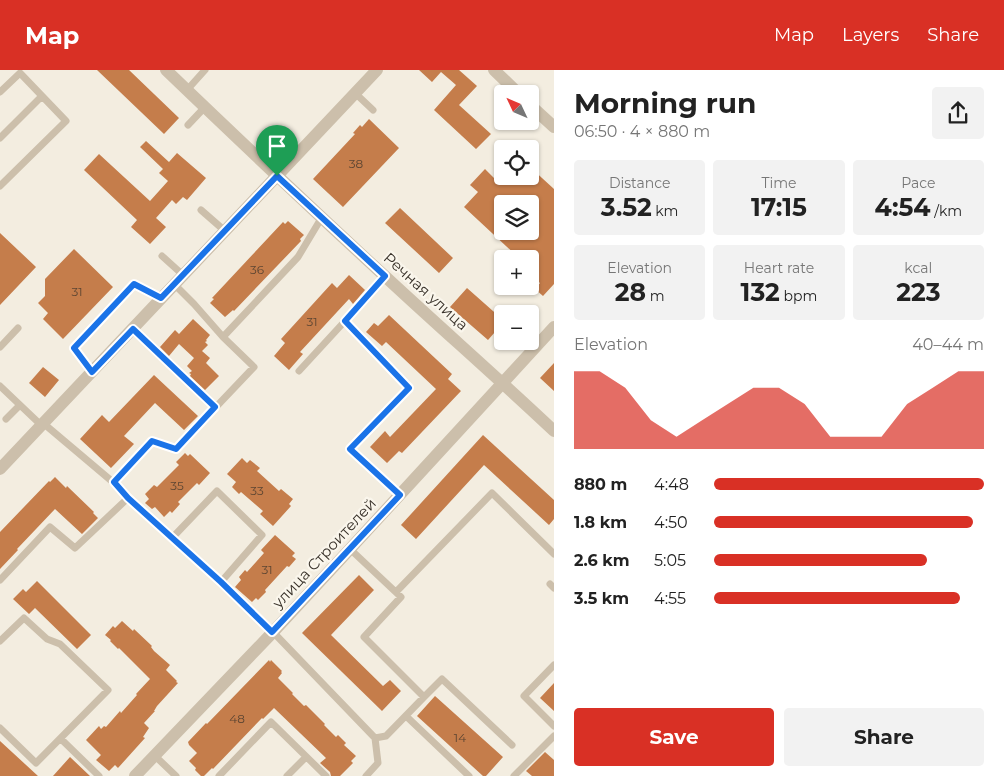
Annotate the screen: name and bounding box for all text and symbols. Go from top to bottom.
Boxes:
text: Map [25,21,79,50]
text: Map [774,24,814,46]
text: Layers [842,24,899,46]
text: Share [927,24,979,46]
north arrow [494,85,539,130]
map controls [494,85,539,350]
text: Morning run [574,86,756,120]
button: share [932,87,984,139]
text: 06:50 · 4 × 880 m [574,122,710,141]
pin [256,125,298,176]
icon: arrive [263,132,291,160]
button: locate [494,140,539,185]
house number: 38 [349,156,364,171]
text: Distance [609,174,670,192]
text: Time [761,174,797,192]
text: Pace [901,174,935,192]
text: 3.52 [601,192,652,222]
text: 17:15 [751,192,807,222]
text: 4:54 [874,192,931,222]
button: layers [494,195,539,240]
text: km [652,202,678,220]
text: /km [931,202,962,220]
street label: Речная улица [380,248,472,334]
button: + [494,250,539,295]
text: Elevation [607,259,672,277]
text: Heart rate [744,259,814,277]
text: kcal [904,259,932,277]
house number: 36 [250,262,264,277]
text: 28 [615,277,646,307]
text: 132 [741,277,780,307]
text: 223 [896,277,940,307]
house number: 31 [71,284,83,299]
text: m [646,287,665,305]
text: bpm [780,287,817,305]
button: − [494,305,539,350]
house number: 31 [306,314,318,329]
text: Elevation [574,335,648,354]
text: 40–44 m [912,335,984,354]
text: 880 m [574,475,627,494]
text: 4:48 [654,475,689,494]
house number: 35 [170,478,184,493]
house number: 33 [250,483,264,498]
street label: улица Строителей [267,494,380,613]
text: 1.8 km [574,513,627,532]
text: 4:50 [654,513,688,532]
text: 2.6 km [574,551,630,570]
text: 5:05 [654,551,686,570]
house number: 31 [261,562,273,577]
text: 3.5 km [574,589,629,608]
text: 4:55 [654,589,686,608]
button: Save [574,708,774,766]
button: Share [784,708,984,766]
house number: 48 [229,711,245,726]
house number: 14 [454,730,466,745]

